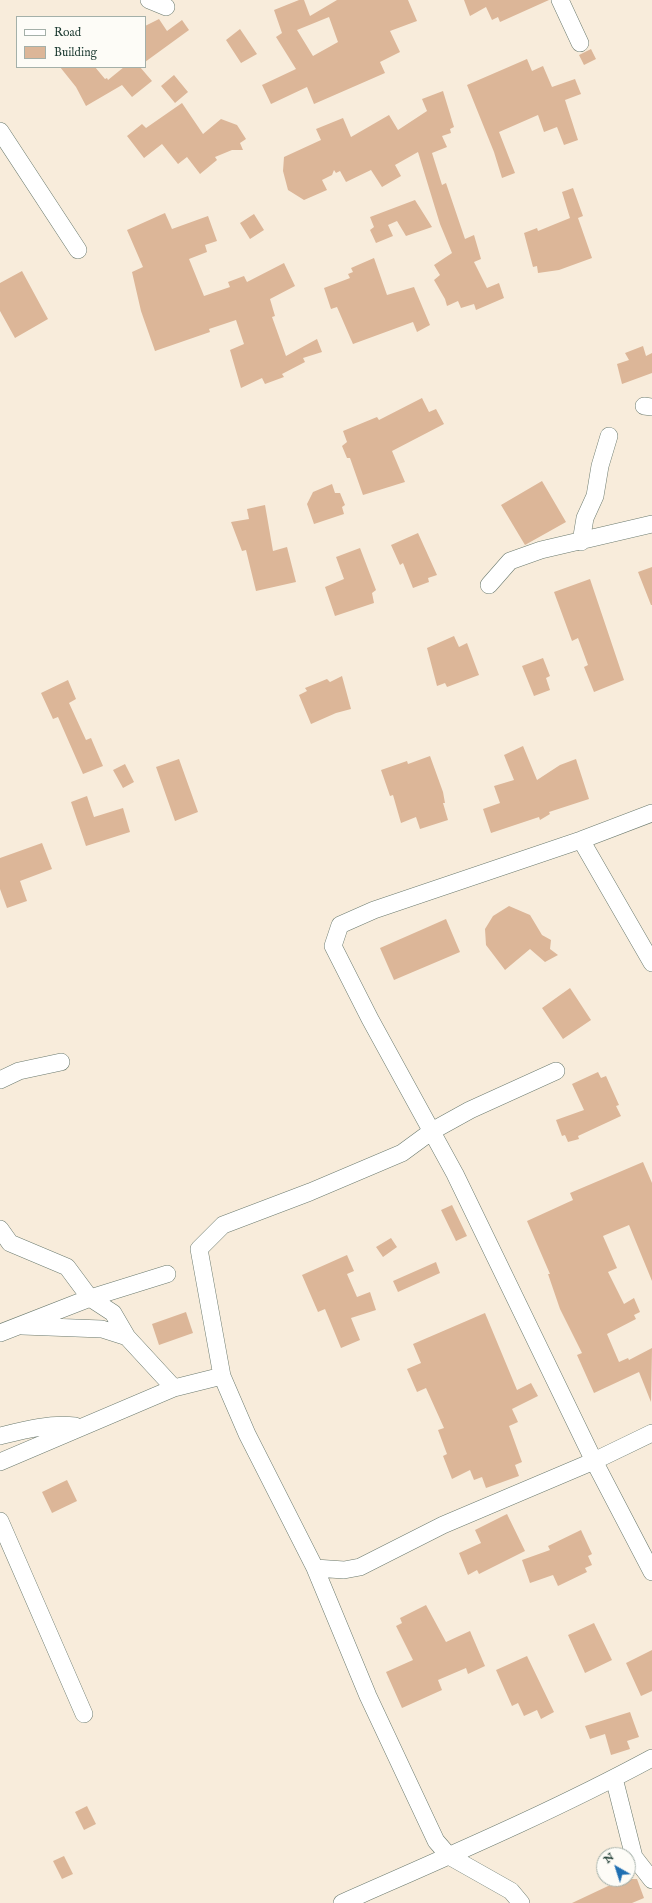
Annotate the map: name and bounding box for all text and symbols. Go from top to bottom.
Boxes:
legend [16,16,146,68]
text: Road [54,25,81,40]
text: Building [54,45,97,60]
north arrow [596,1847,636,1887]
text: N [601,1850,617,1867]

